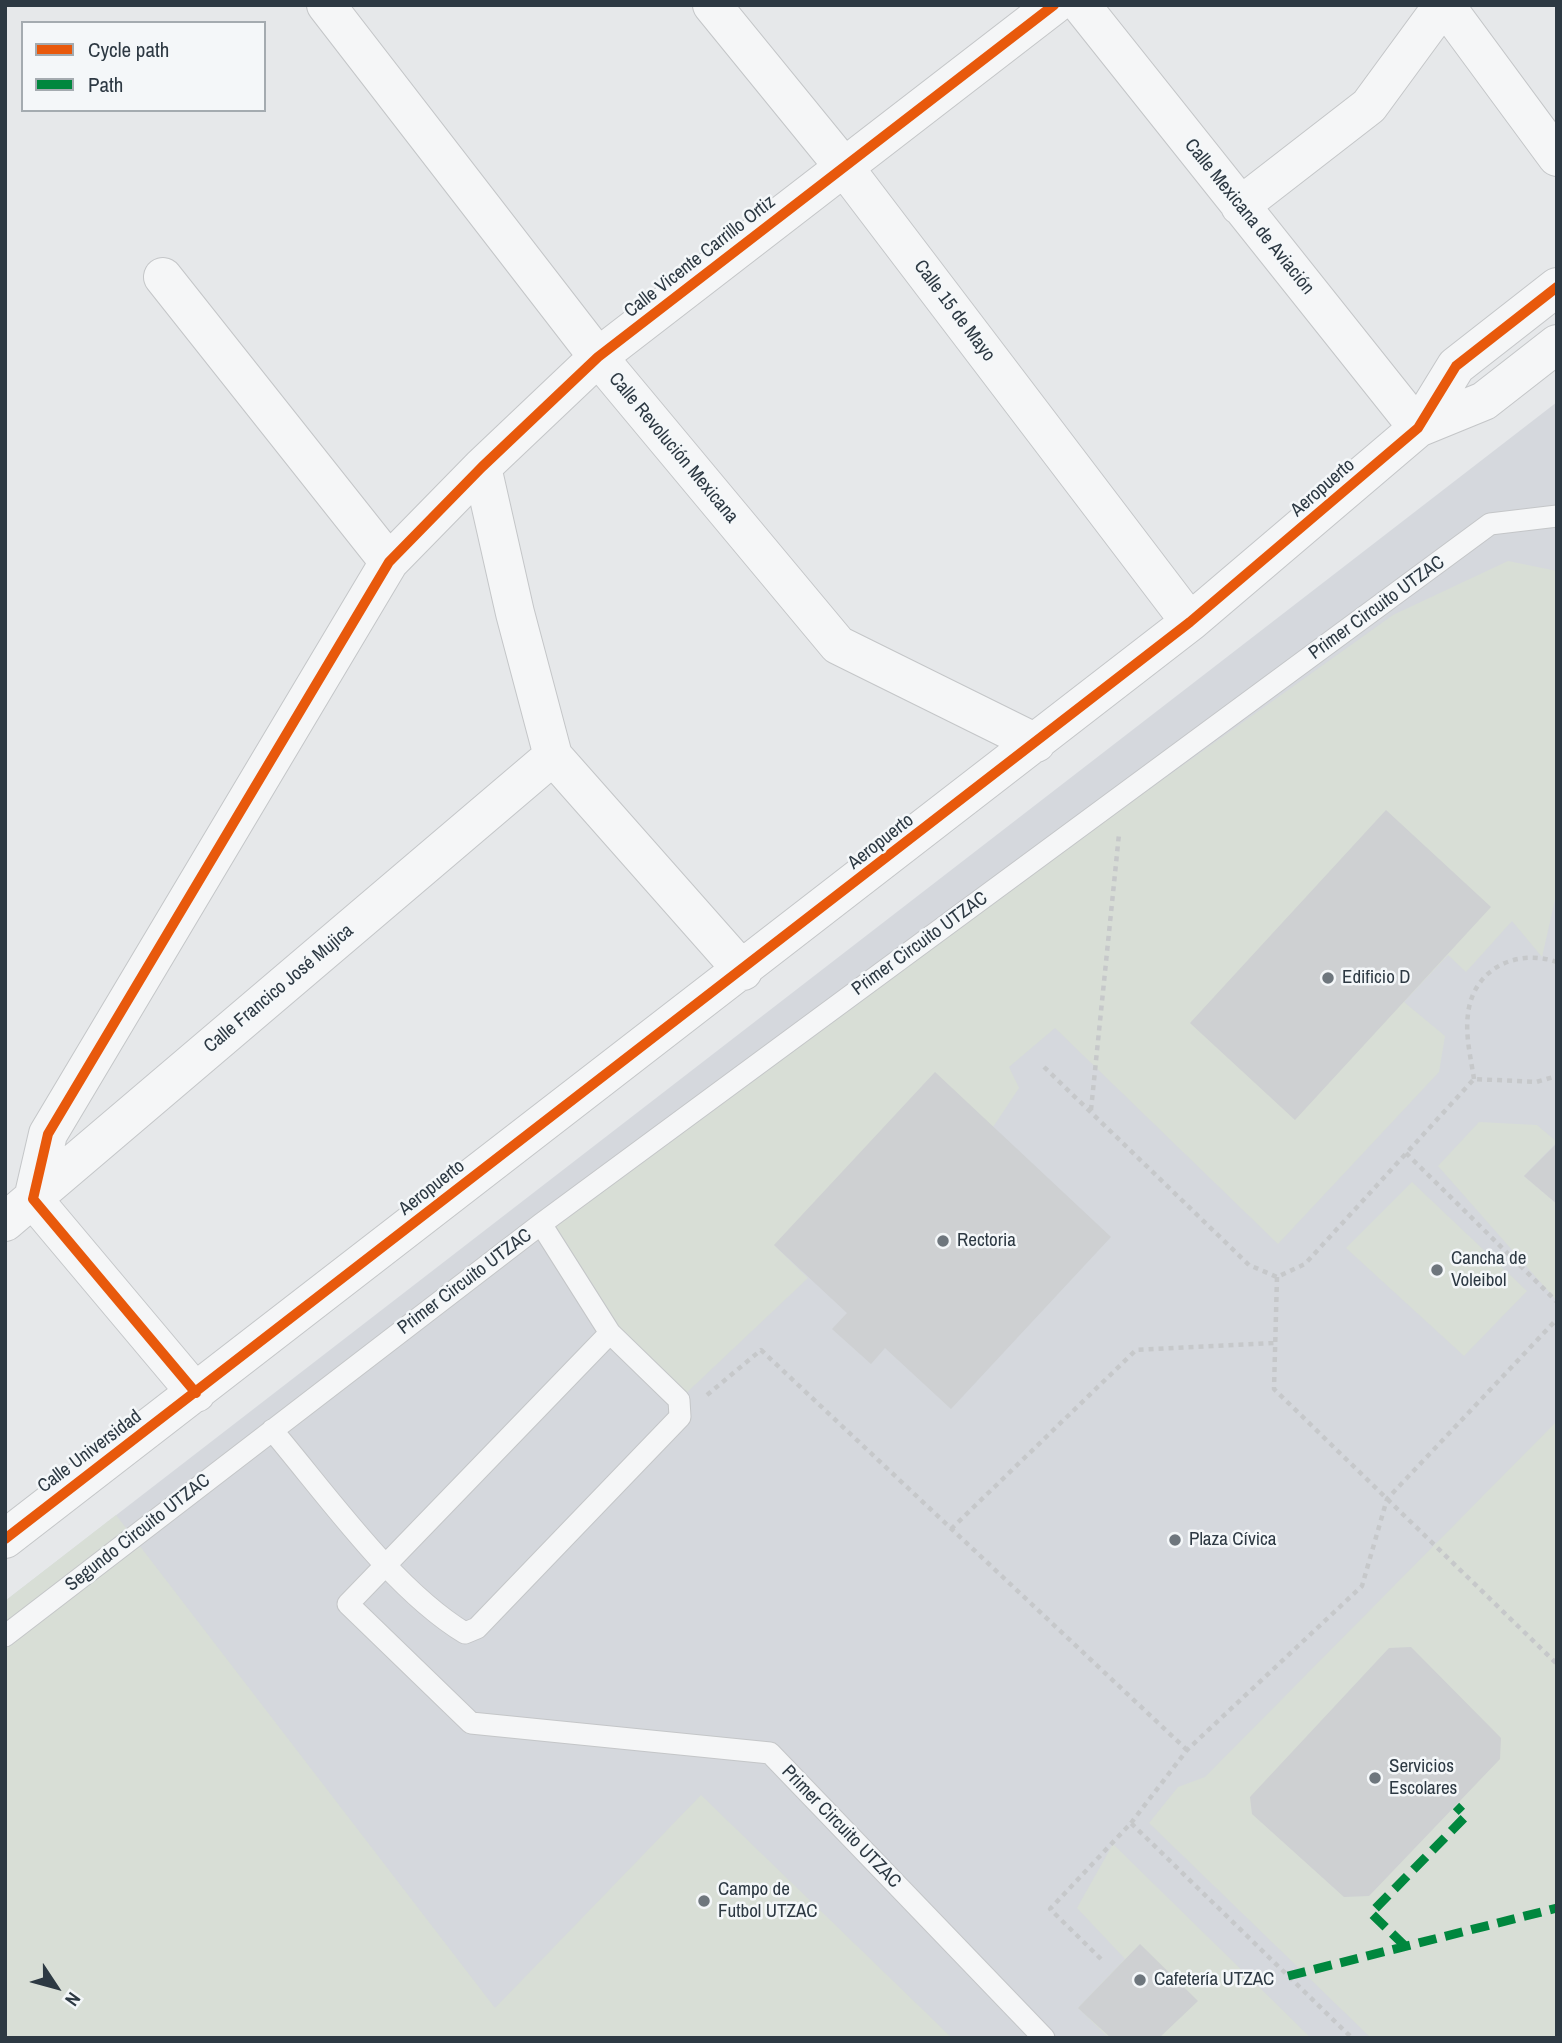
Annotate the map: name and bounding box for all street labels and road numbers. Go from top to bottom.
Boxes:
street label: Calle Mexicana de Aviación [1179,135,1319,299]
street label: Calle Vicente Carrillo Ortiz [620,191,780,323]
street label: Calle 15 de Mayo [908,256,1000,366]
street label: Calle Revolución Mexicana [603,368,743,528]
street label: Aeropuerto [1286,454,1360,522]
street label: Primer Circuito UTZAC [1305,551,1449,665]
street label: Aeropuerto [844,809,918,875]
street label: Primer Circuito UTZAC [848,887,992,1001]
street label: Calle Francico José Mujica [200,920,358,1058]
street label: Aeropuerto [395,1155,469,1221]
street label: Primer Circuito UTZAC [393,1224,537,1340]
street label: Calle Universidad [34,1406,146,1498]
street label: Segundo Circuito UTZAC [61,1469,215,1597]
street label: Primer Circuito UTZAC [777,1761,905,1893]

